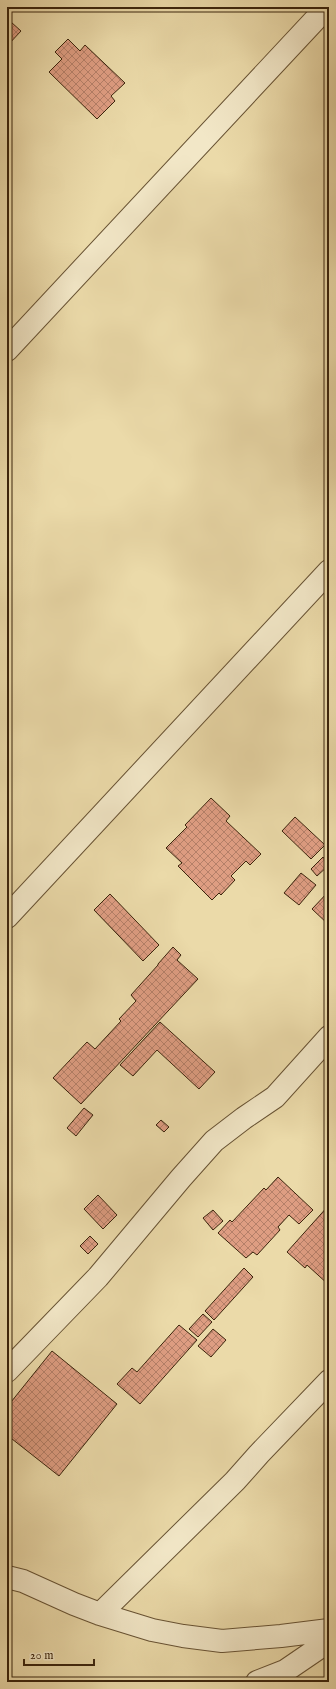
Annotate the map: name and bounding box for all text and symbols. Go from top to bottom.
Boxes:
scale bar [24,1641,94,1667]
text: 20 m [30,1648,53,1663]

